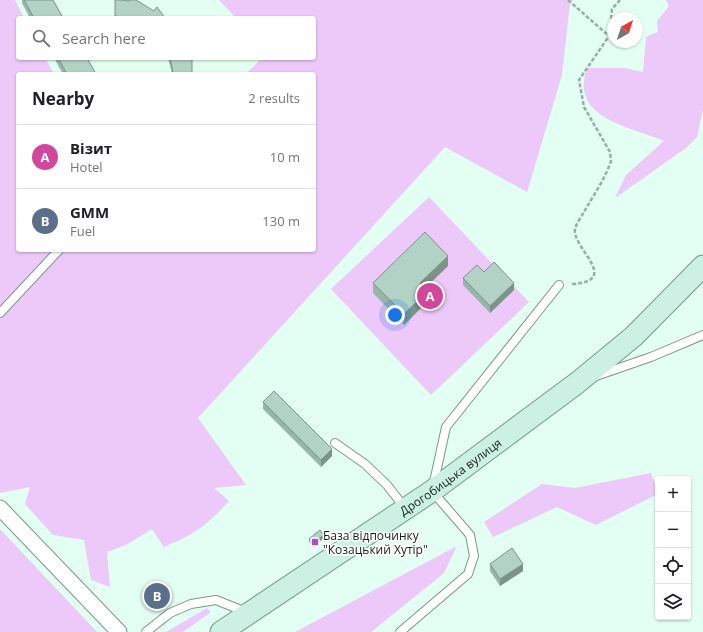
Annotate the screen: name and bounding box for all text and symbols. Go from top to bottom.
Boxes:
north arrow [607,12,643,48]
search box [16,16,316,60]
icon: search [30,27,52,49]
text: Search here [62,28,146,48]
text: Nearby [32,87,94,110]
text: 2 results [248,89,300,107]
text: Візит [70,138,112,158]
text: A [41,148,49,166]
text: 10 m [270,148,300,166]
text: Hotel [70,158,103,176]
text: GMM [70,202,109,222]
text: B [41,212,49,230]
text: 130 m [262,212,300,230]
text: Fuel [70,222,95,240]
pin: A [417,281,443,311]
your location [385,305,405,325]
street label: Дрогобицька вулиця [396,434,505,519]
map controls [655,476,691,620]
button: + [655,476,691,512]
button: − [655,512,691,548]
place label: База відпочинку "Козацький Хутір" [323,527,428,558]
marker: База відпочинку "Козацький Хутір" [310,537,320,547]
button: locate [655,548,691,584]
pin: B [144,581,170,611]
button: layers [655,584,691,620]

